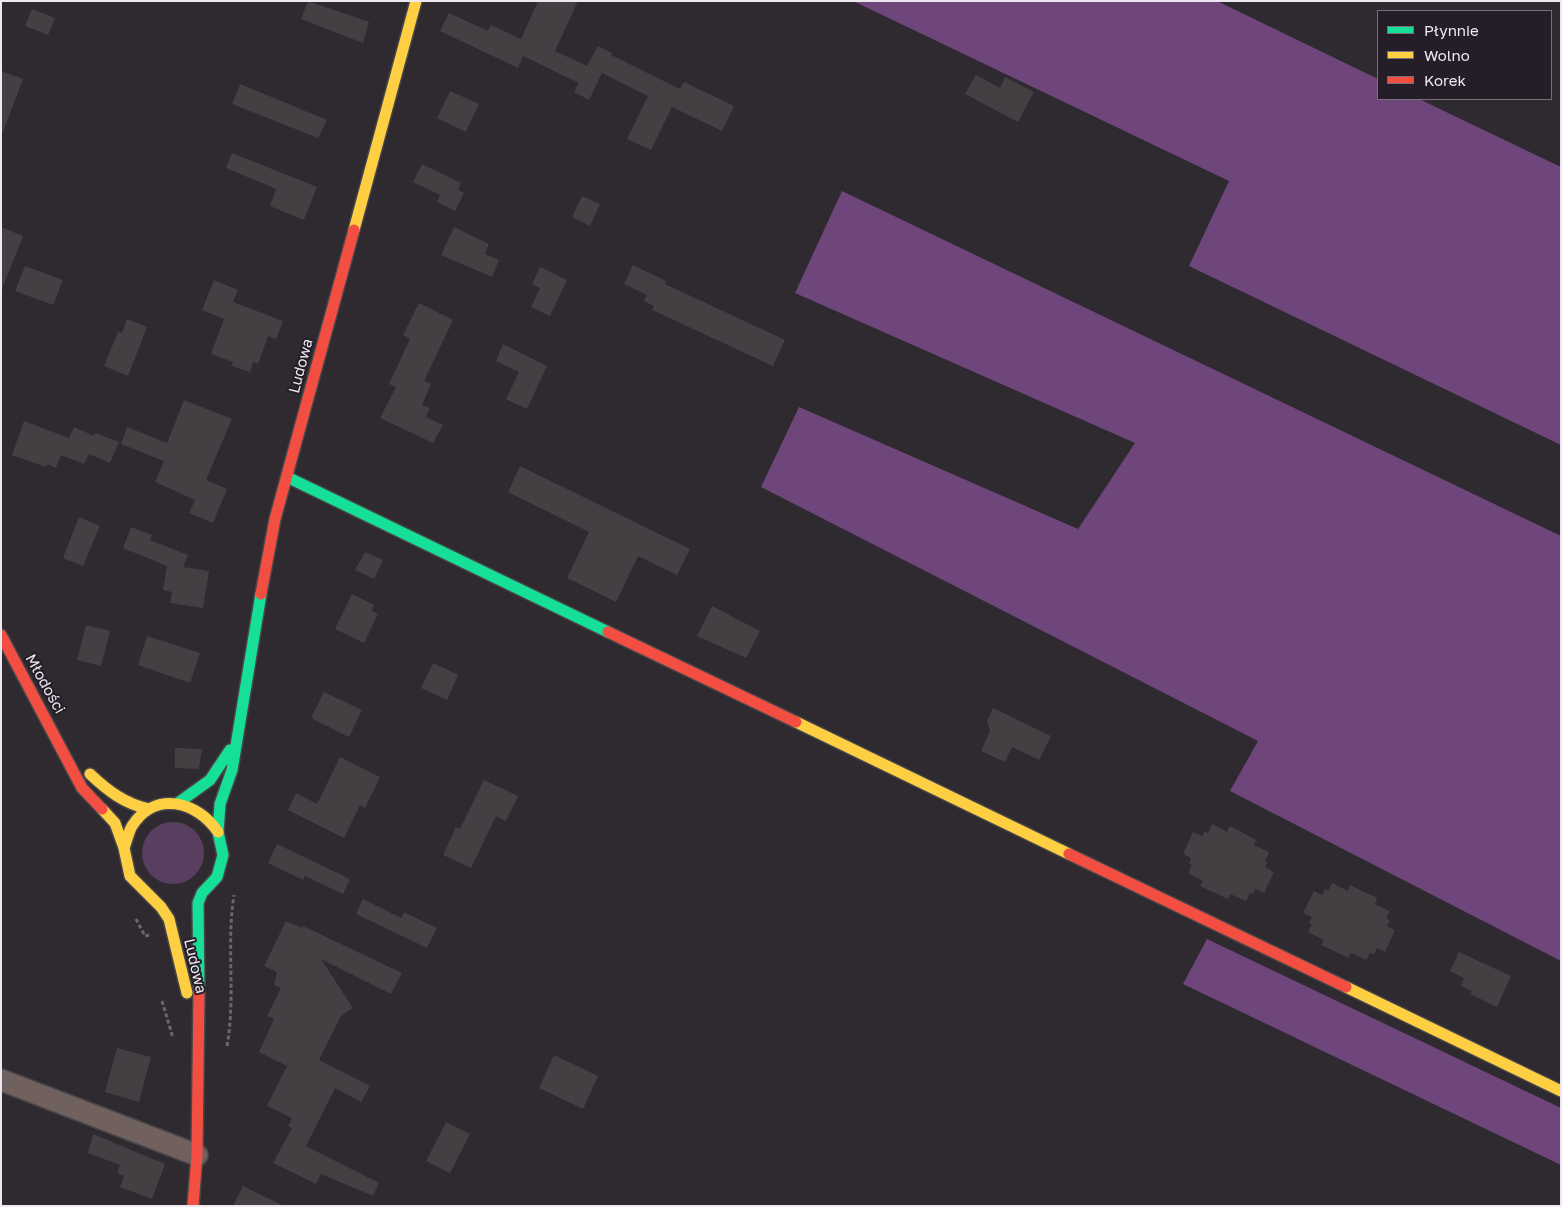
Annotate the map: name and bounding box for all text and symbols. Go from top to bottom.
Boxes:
legend [1377,10,1552,100]
text: Płynnie [1424,21,1479,39]
text: Wolno [1424,46,1470,64]
text: Korek [1424,71,1466,89]
street label: Ludowa [285,337,317,395]
street label: Młodości [21,651,69,717]
street label: Ludowa [180,937,210,995]

